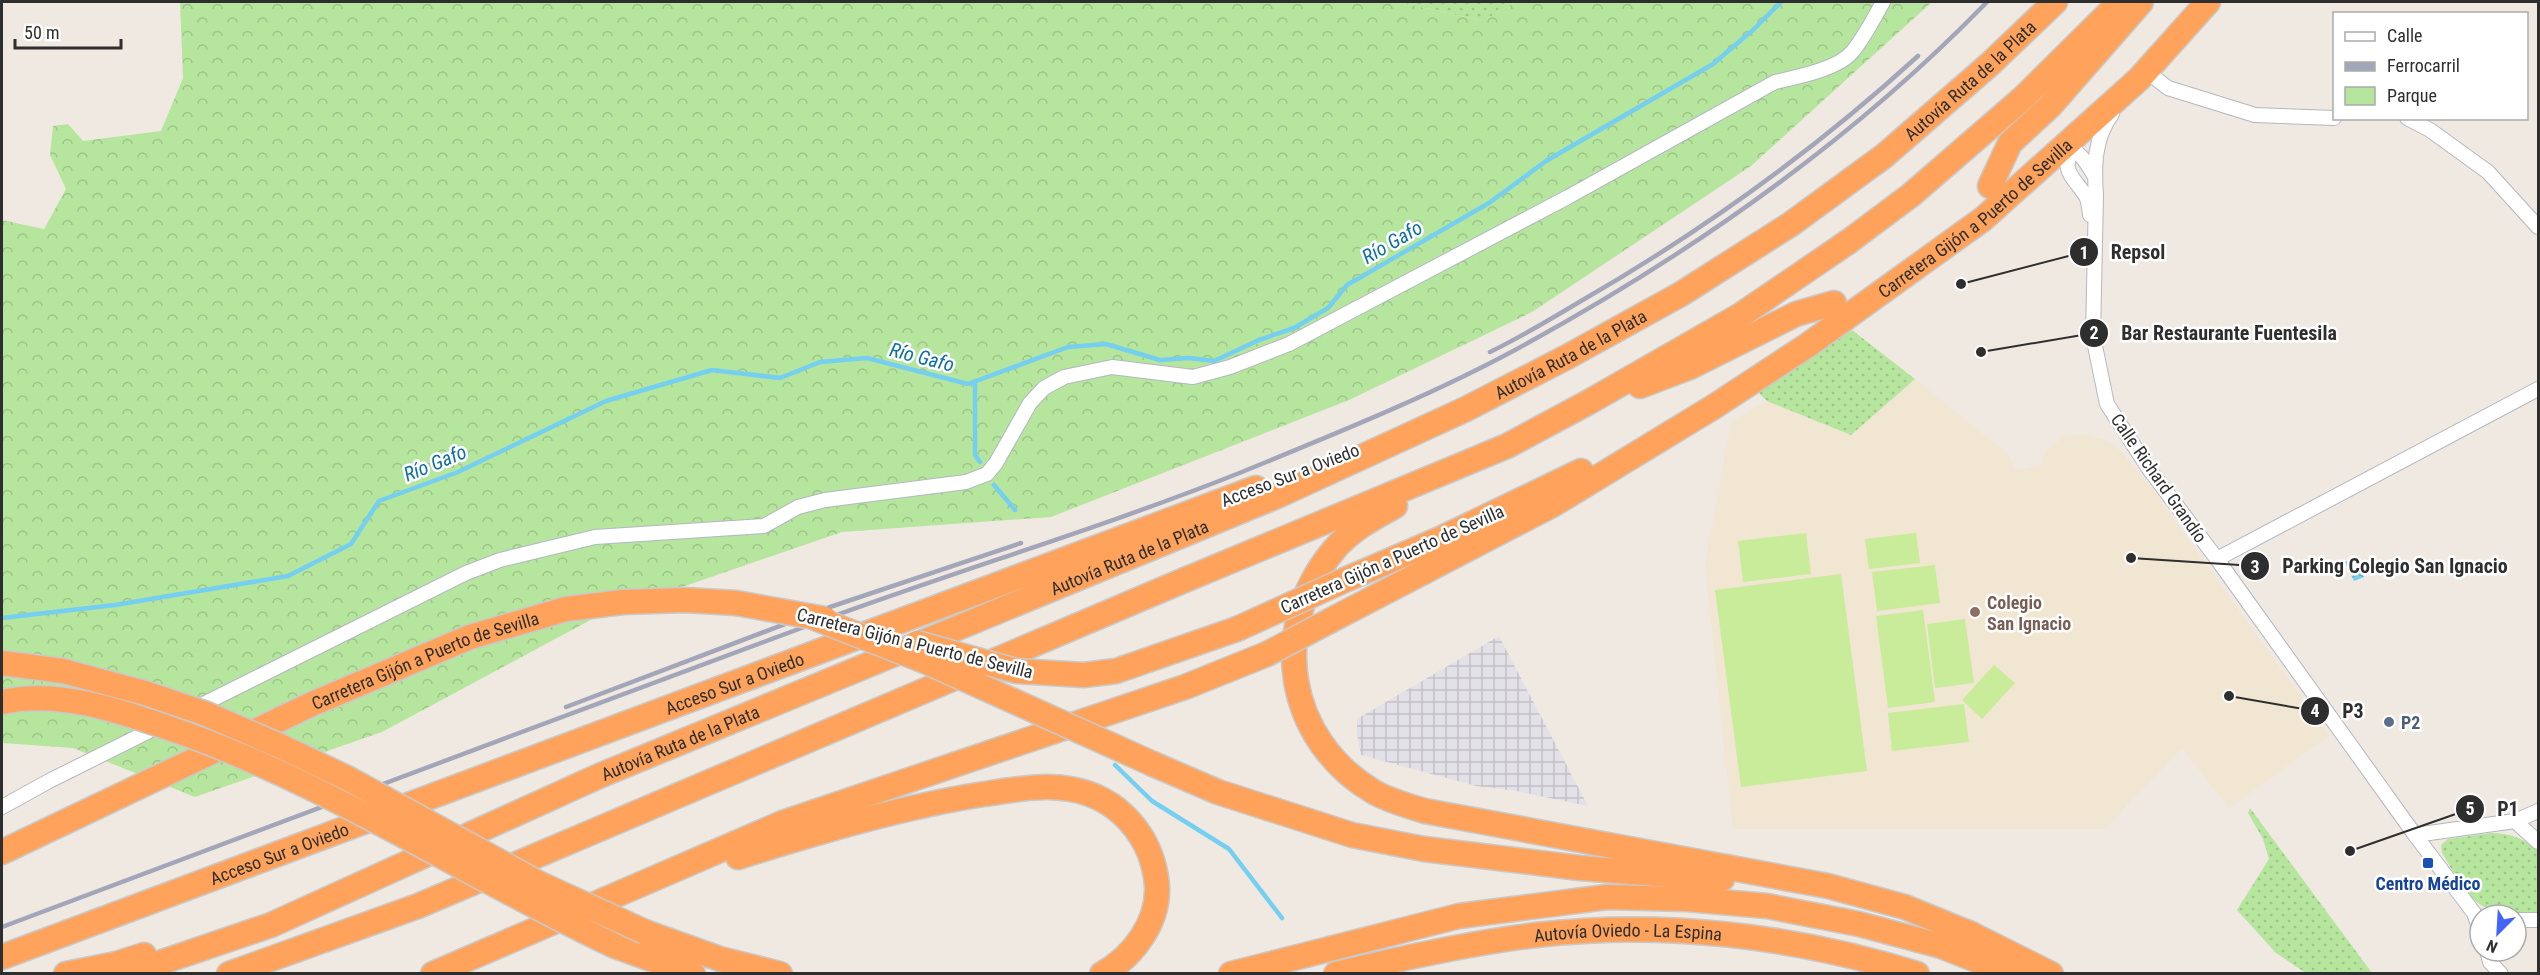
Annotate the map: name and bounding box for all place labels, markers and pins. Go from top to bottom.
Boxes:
callout: Repsol [2069,233,2177,271]
callout: Bar Restaurante Fuentesila [2079,314,2349,352]
callout: Parking Colegio San Ignacio [2240,547,2520,585]
place label: Colegio San Ignacio [1987,592,2071,634]
marker: Colegio San Ignacio [1968,605,1982,619]
callout: P3 [2300,692,2376,730]
place label: P2 [2401,712,2420,733]
marker: P2 [2382,715,2396,729]
callout: P1 [2455,790,2531,828]
marker: Centro Médico [2421,856,2435,870]
place label: Centro Médico [2376,873,2481,894]

